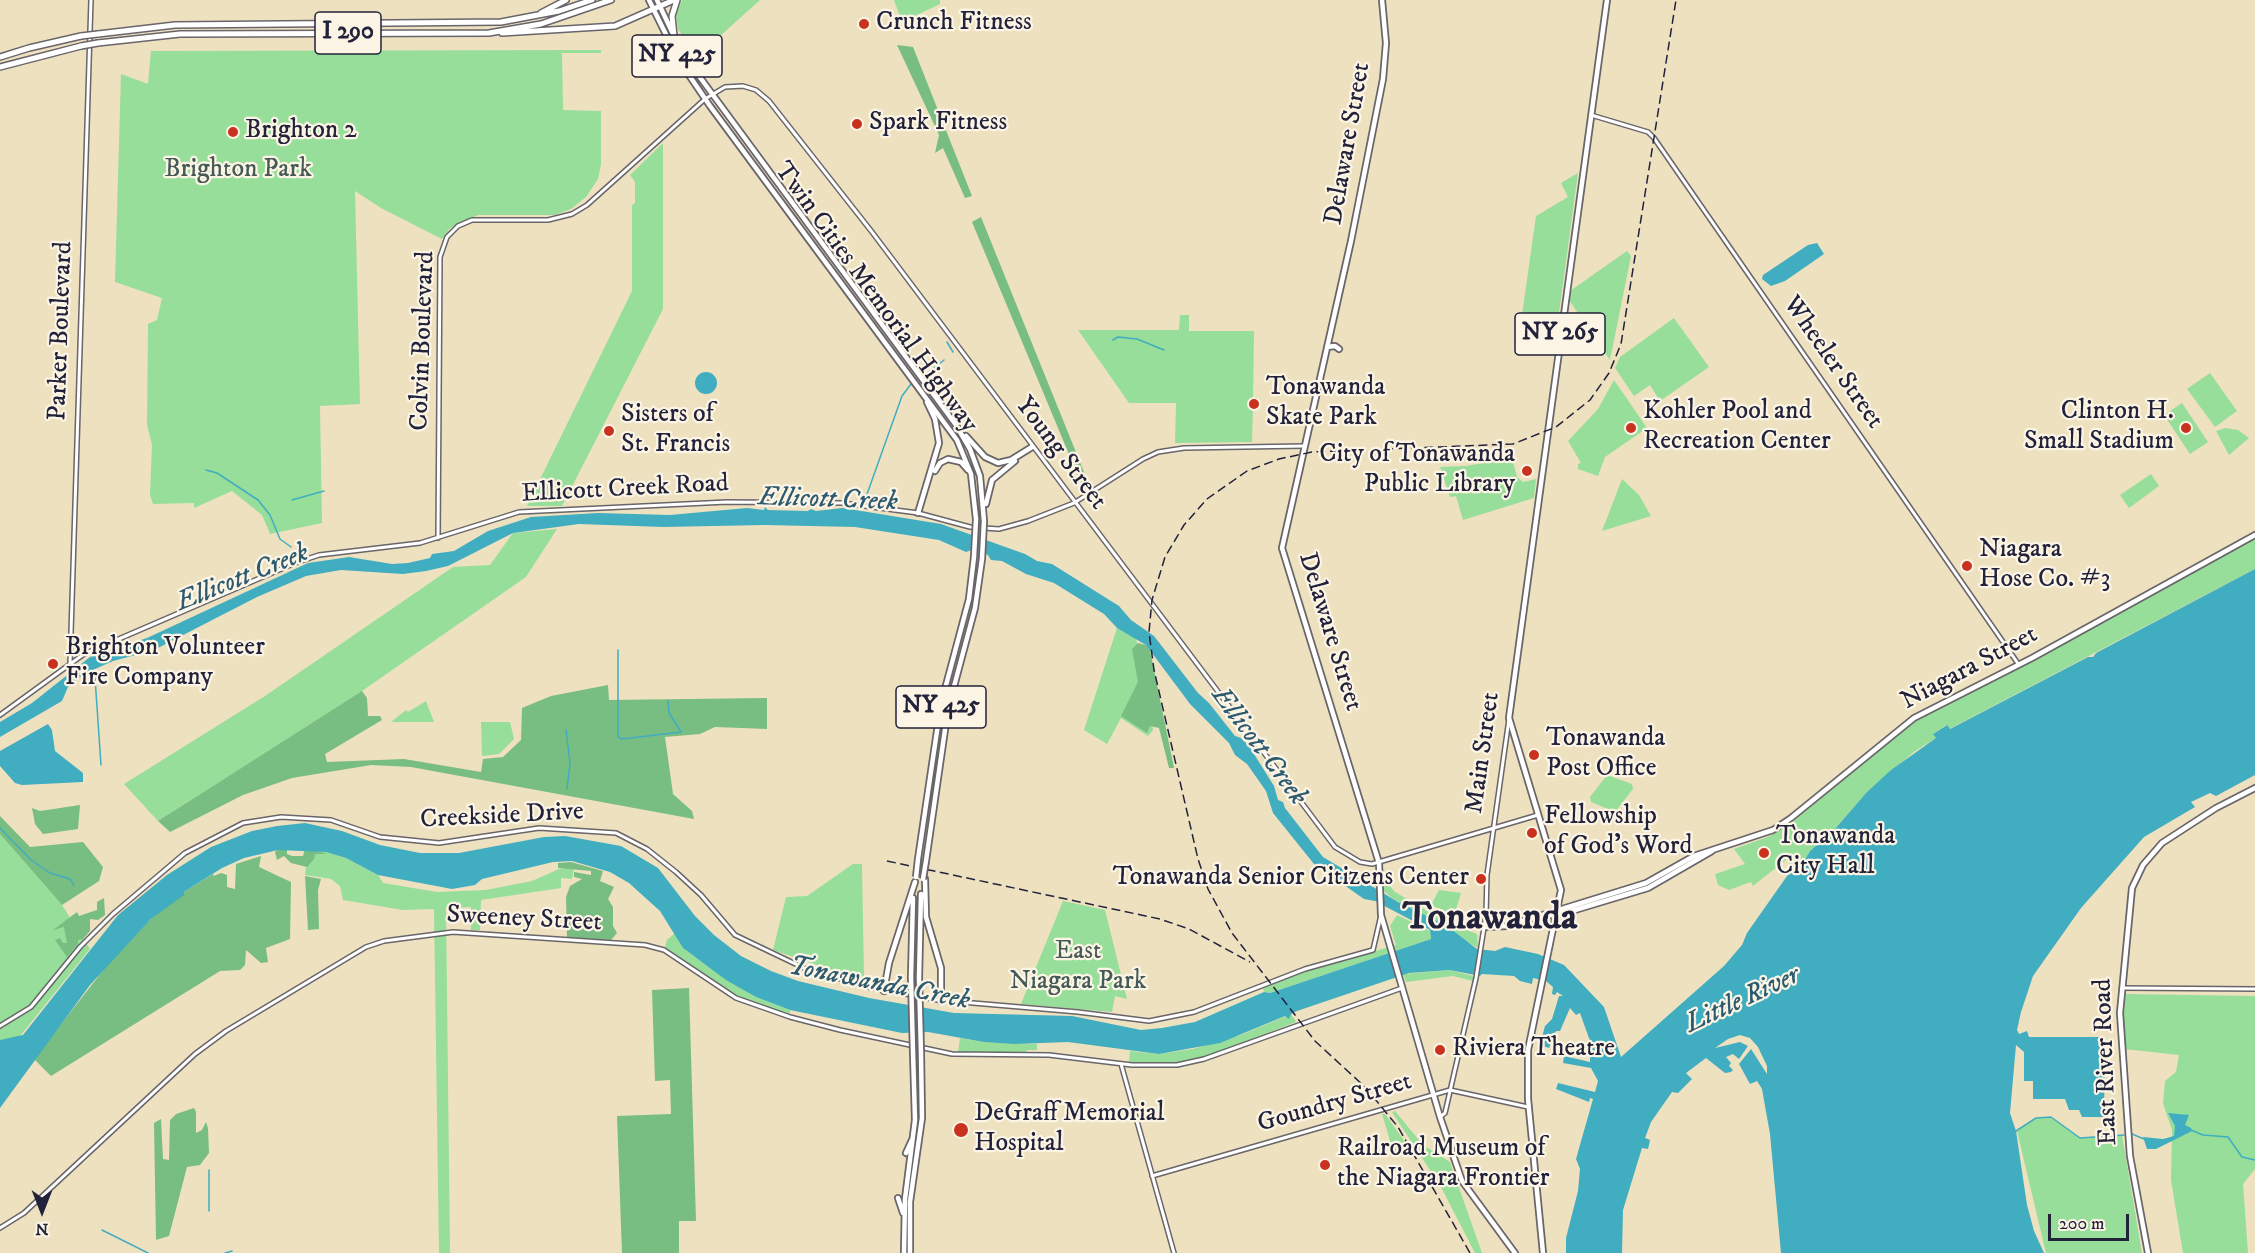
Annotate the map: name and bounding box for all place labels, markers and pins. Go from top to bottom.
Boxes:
place label: Crunch Fitness [876,8,1032,40]
marker: Crunch Fitness [857,17,871,31]
place label: Spark Fitness [869,108,1007,140]
place label: Brighton 2 [245,116,357,148]
marker: Spark Fitness [850,117,864,131]
marker: Brighton 2 [226,125,240,139]
place label: Tonawanda Skate Park [1266,373,1385,434]
marker: Tonawanda Skate Park [1247,397,1261,411]
place label: Kohler Pool and Recreation Center [1643,397,1831,458]
place label: Clinton H. Small Stadium [2024,397,2174,458]
place label: Sisters of St. Francis [621,400,730,461]
marker: Kohler Pool and Recreation Center [1624,421,1638,435]
marker: Clinton H. Small Stadium [2179,421,2193,435]
marker: Sisters of St. Francis [602,424,616,438]
place label: City of Tonawanda Public Library [1319,440,1515,502]
marker: City of Tonawanda Public Library [1520,464,1534,478]
place label: Niagara Hose Co. #3 [1979,535,2110,596]
marker: Niagara Hose Co. #3 [1960,559,1974,573]
place label: Brighton Volunteer Fire Company [65,633,265,694]
marker: Brighton Volunteer Fire Company [46,657,60,671]
place label: Tonawanda Post Office [1546,724,1665,786]
marker: Tonawanda Post Office [1527,748,1541,762]
place label: Fellowship of God's Word [1544,802,1692,864]
place label: Tonawanda City Hall [1776,822,1895,884]
marker: Fellowship of God's Word [1525,826,1539,840]
marker: Tonawanda City Hall [1757,846,1771,860]
place label: Tonawanda Senior Citizens Center [1113,863,1469,895]
marker: Tonawanda Senior Citizens Center [1474,872,1488,886]
place label: Riviera Theatre [1452,1034,1615,1066]
marker: Riviera Theatre [1433,1043,1447,1057]
place label: DeGraff Memorial Hospital [974,1099,1164,1160]
marker: DeGraff Memorial Hospital [952,1121,970,1139]
place label: Railroad Museum of the Niagara Frontier [1337,1134,1550,1196]
marker: Railroad Museum of the Niagara Frontier [1318,1158,1332,1172]

